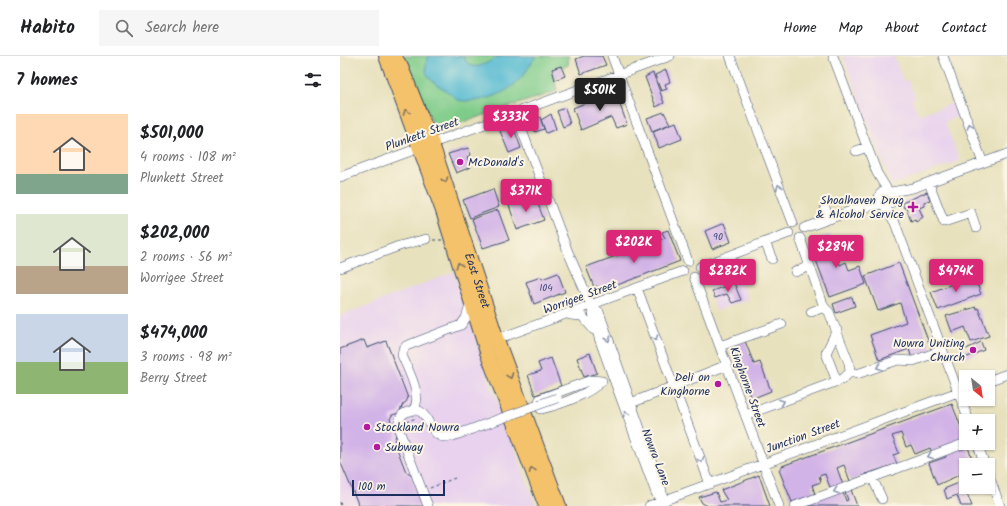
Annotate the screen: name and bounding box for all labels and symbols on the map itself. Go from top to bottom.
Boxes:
pin: $501K [572,78,628,112]
pin: $333K [483,105,539,139]
one-way arrow [402,108,410,115]
street label: Plunkett Street [383,112,462,157]
one-way arrow [966,123,974,130]
place label: McDonald's [468,153,524,172]
marker: McDonald's [455,157,465,167]
one-way arrow [440,177,448,184]
pin: $371K [498,179,554,213]
one-way arrow [775,183,783,190]
place label: Shoalhaven Drug & Alcohol Service [816,191,905,224]
marker: Shoalhaven Drug & Alcohol Service [907,201,919,213]
house number: 90 [713,229,723,245]
pin: $202K [606,230,662,264]
pin: $289K [808,235,864,269]
street label: East Street [459,250,495,312]
pin: $282K [700,259,756,293]
pin: $474K [928,259,984,293]
one-way arrow [455,262,464,269]
street label: Worrigee Street [541,275,620,320]
house number: 104 [539,280,553,296]
one-way arrow [651,334,659,341]
place label: Nowra Uniting Church [893,334,965,367]
one-way arrow [604,335,612,342]
street label: Kinghorne Street [724,344,771,431]
marker: Nowra Uniting Church [968,345,978,355]
one-way arrow [875,362,882,370]
place label: Deli on Kinghorne [660,368,711,401]
north arrow [959,370,995,406]
one-way arrow [506,373,514,380]
marker: Deli on Kinghorne [713,379,723,389]
one-way arrow [779,398,786,406]
one-way arrow [623,410,631,417]
street label: Junction Street [763,414,843,459]
place label: Stockland Nowra [375,418,460,437]
marker: Stockland Nowra [362,422,372,432]
street label: Nowra Lane [636,426,675,489]
place label: Subway [385,438,423,457]
marker: Subway [372,442,382,452]
one-way arrow [926,452,933,460]
one-way arrow [696,456,704,463]
one-way arrow [529,466,537,474]
scale bar [352,478,445,497]
one-way arrow [833,487,840,495]

